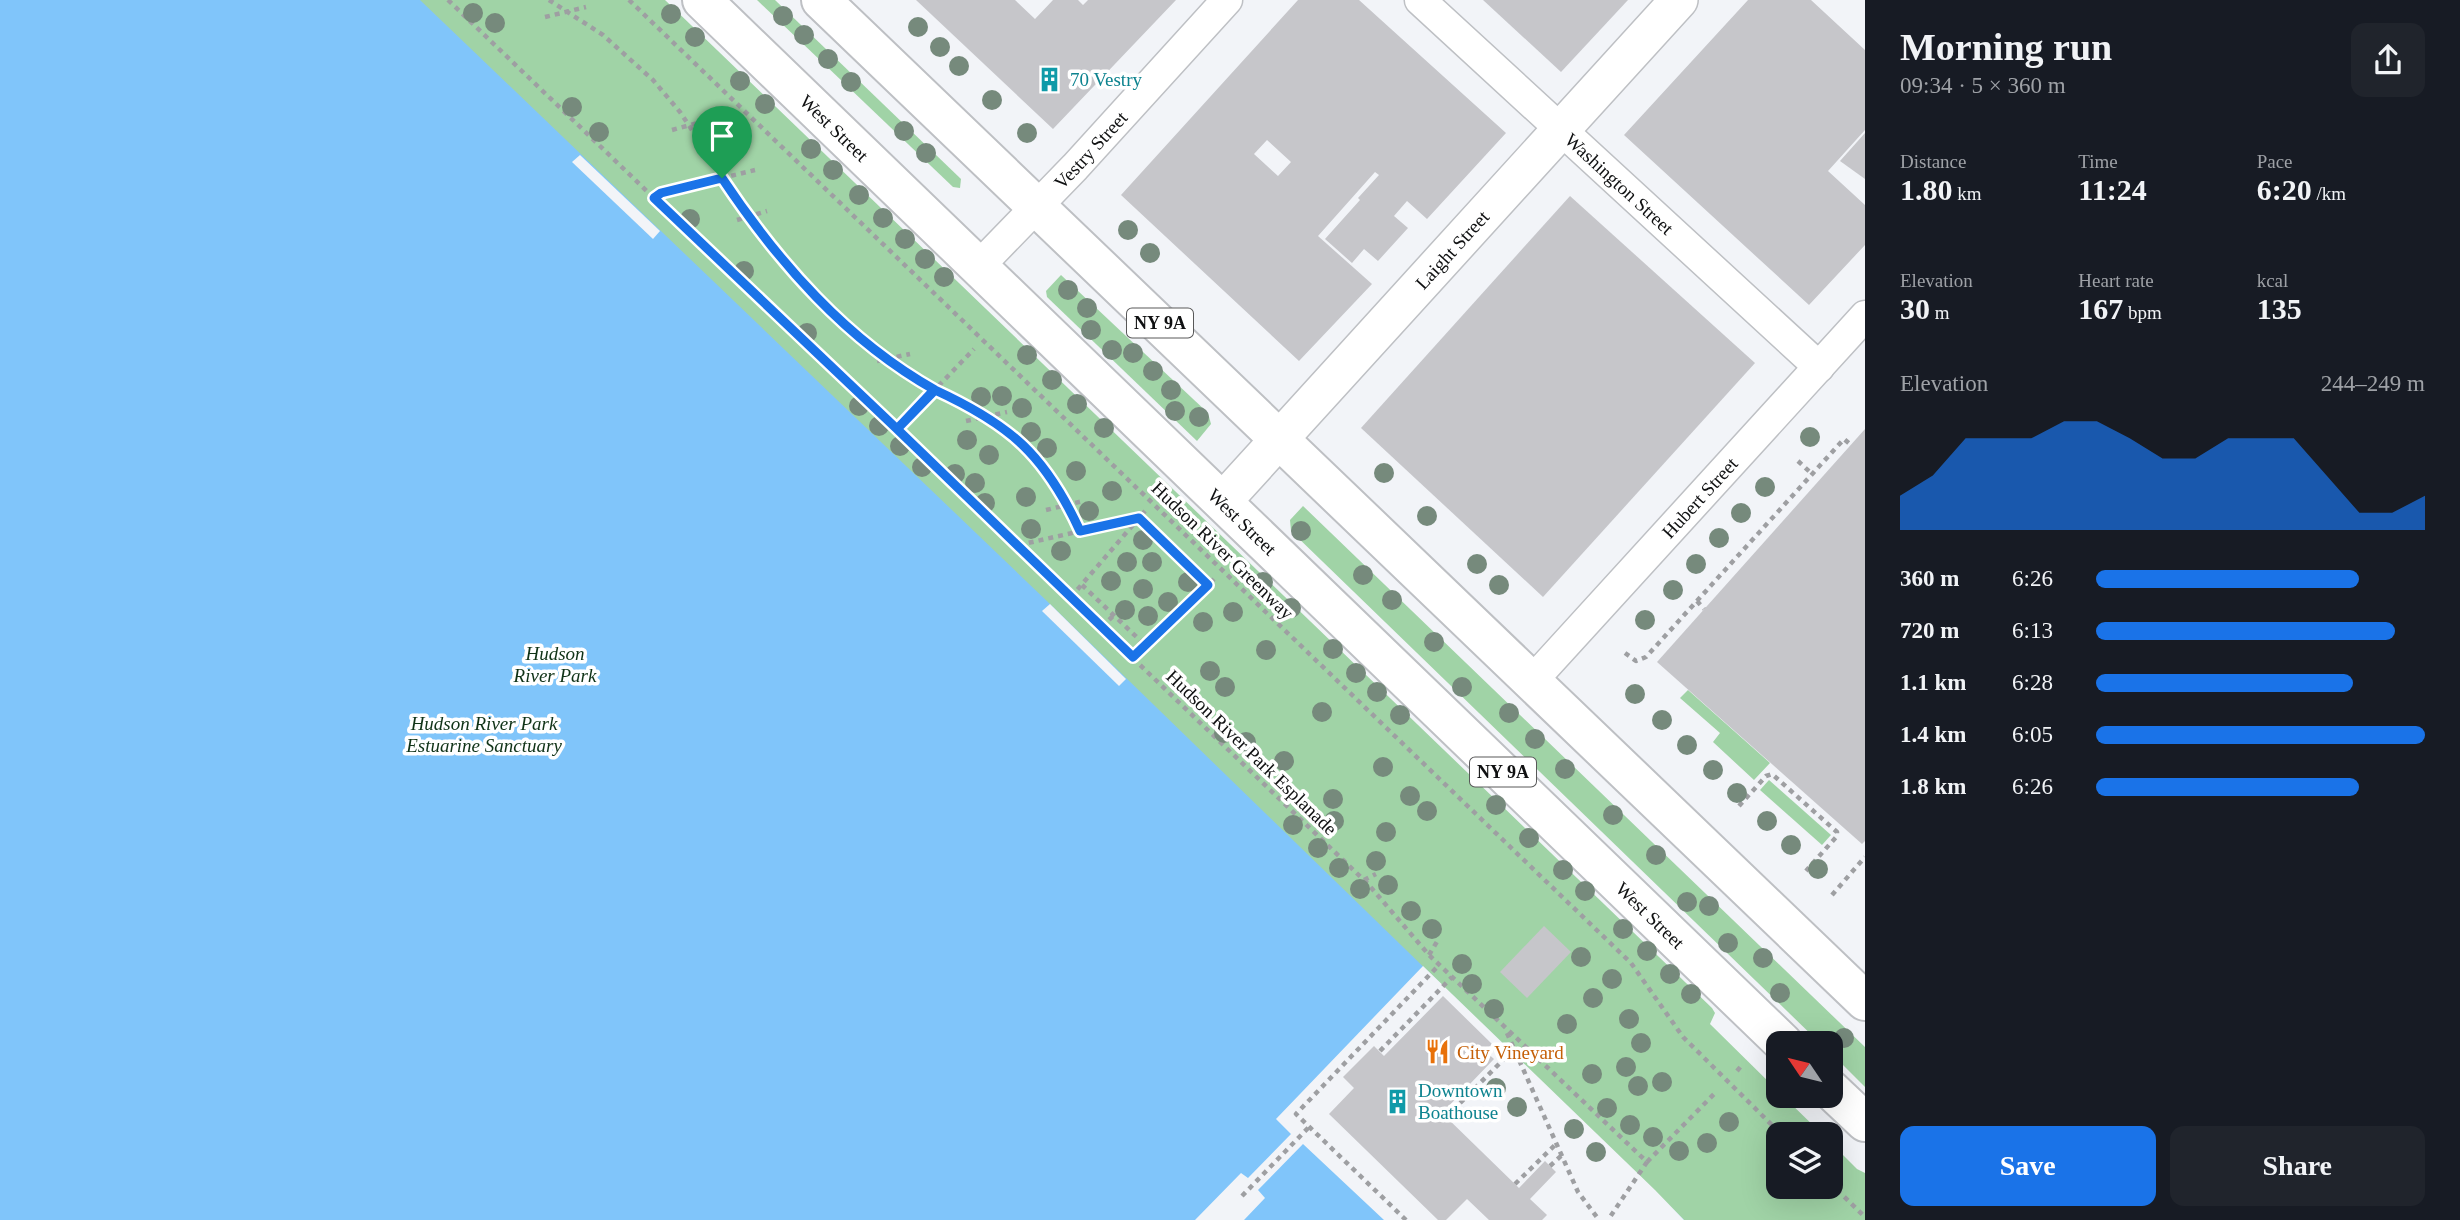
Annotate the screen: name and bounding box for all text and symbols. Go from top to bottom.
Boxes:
button: share [2351,23,2425,97]
text: Morning run [1900,26,2112,68]
building icon: 70 Vestry [1036,65,1064,93]
place label: 70 Vestry [1070,69,1142,90]
text: 09:34 · 5 × 360 m [1900,73,2066,98]
street label: West Street [796,90,873,166]
pin [692,106,752,178]
street label: Vestry Street [1050,107,1132,193]
icon: arrive [703,117,741,155]
street label: Washington Street [1561,129,1678,239]
text: Distance [1900,151,1966,172]
text: Time [2078,151,2118,172]
text: Pace [2257,151,2293,172]
text: 1.80 [1900,173,1953,206]
text: 11:24 [2078,173,2147,206]
text: 6:20 [2257,173,2312,206]
text: km [1953,183,1982,204]
text: /km [2312,183,2346,204]
street label: Laight Street [1411,206,1494,293]
text: Elevation [1900,270,1973,291]
text: Heart rate [2078,270,2154,291]
text: kcal [2257,270,2288,291]
text: 30 [1900,292,1930,325]
text: 167 [2078,292,2123,325]
text: 135 [2257,292,2302,325]
text: m [1930,302,1950,323]
text: bpm [2123,302,2162,323]
road number: NY 9A [1127,309,1193,338]
text: Elevation [1900,371,1988,396]
text: 244–249 m [2321,371,2425,396]
street label: Hubert Street [1658,453,1742,543]
street label: Hudson River Greenway [1147,477,1298,624]
street label: West Street [1204,484,1281,560]
text: 360 m [1900,566,1959,591]
text: 6:26 [2012,566,2053,591]
text: 720 m [1900,618,1959,643]
text: 6:13 [2012,618,2053,643]
park label: Hudson River Park [513,643,597,686]
street label: Hudson River Park Esplanade [1162,665,1341,839]
text: 1.1 km [1900,670,1966,695]
text: 6:28 [2012,670,2053,695]
park label: Hudson River Park Estuarine Sanctuary [405,713,562,756]
text: 1.4 km [1900,722,1966,747]
text: 6:05 [2012,722,2053,747]
road number: NY 9A [1470,758,1536,786]
text: 1.8 km [1900,774,1966,799]
text: 6:26 [2012,774,2053,799]
street label: West Street [1612,878,1689,954]
north arrow [1766,1031,1843,1108]
map controls [1766,1031,1843,1199]
restaurant icon: City Vineyard [1423,1038,1451,1066]
place label: City Vineyard [1457,1042,1564,1063]
place label: Downtown Boathouse [1418,1080,1503,1123]
building icon: Downtown Boathouse [1384,1087,1412,1115]
button: layers [1766,1122,1843,1199]
button: Save [1900,1126,2156,1206]
button: Share [2170,1126,2425,1206]

